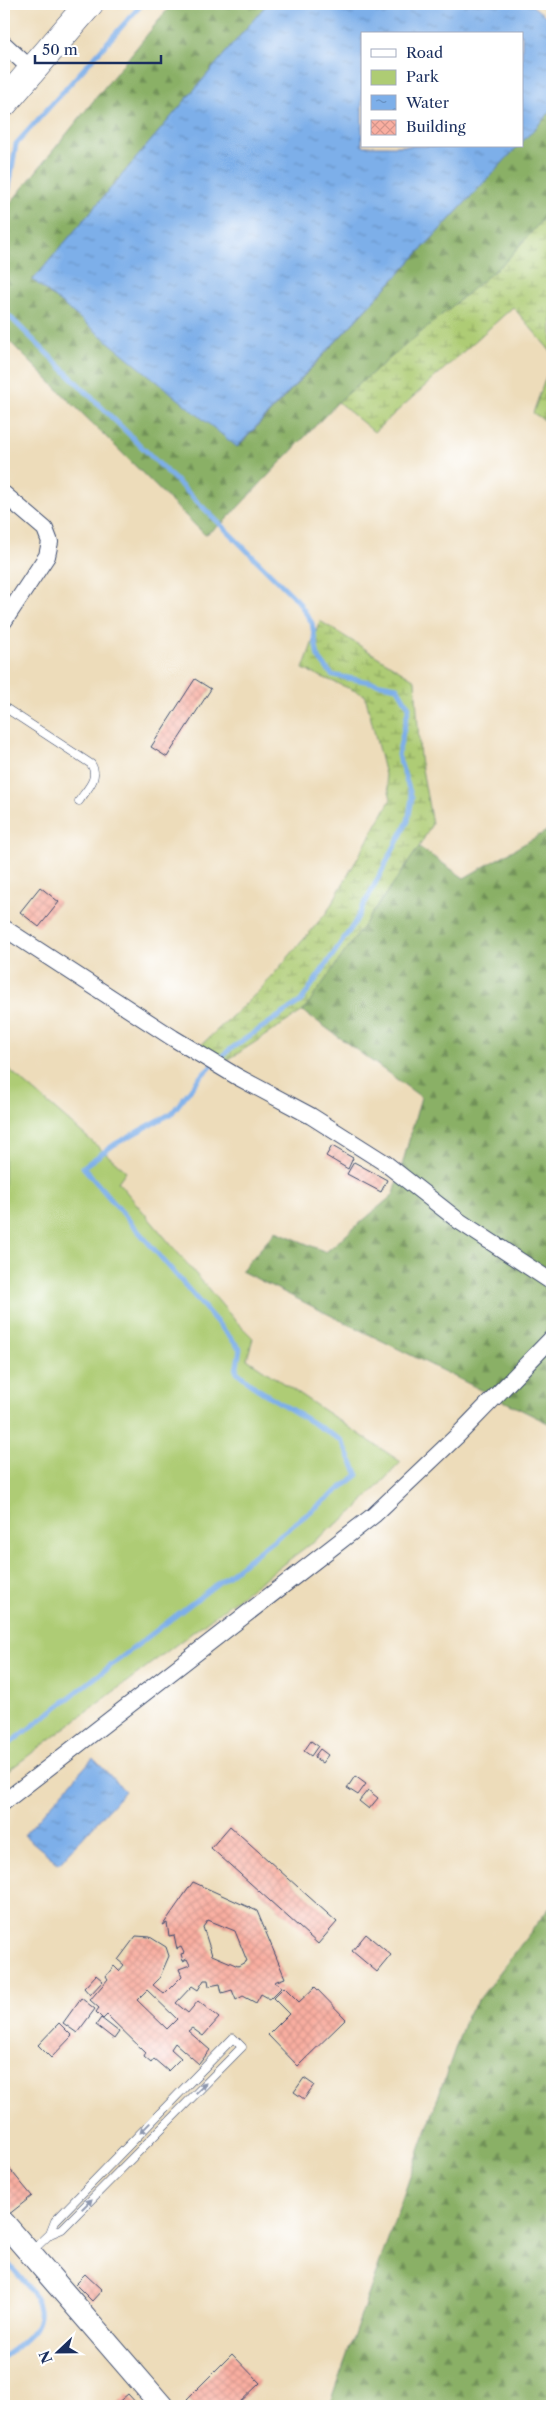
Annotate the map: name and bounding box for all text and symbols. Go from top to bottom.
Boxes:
scale bar [35,32,161,64]
legend [361,32,524,148]
text: 50 m [42,40,78,59]
text: Road [406,43,443,62]
text: Park [406,67,440,86]
text: Water [405,93,450,112]
text: Building [406,117,466,136]
one-way arrow [195,2082,207,2094]
one-way arrow [139,2122,151,2134]
one-way arrow [81,2198,93,2210]
north arrow [32,2328,82,2378]
text: N [35,2348,57,2366]

